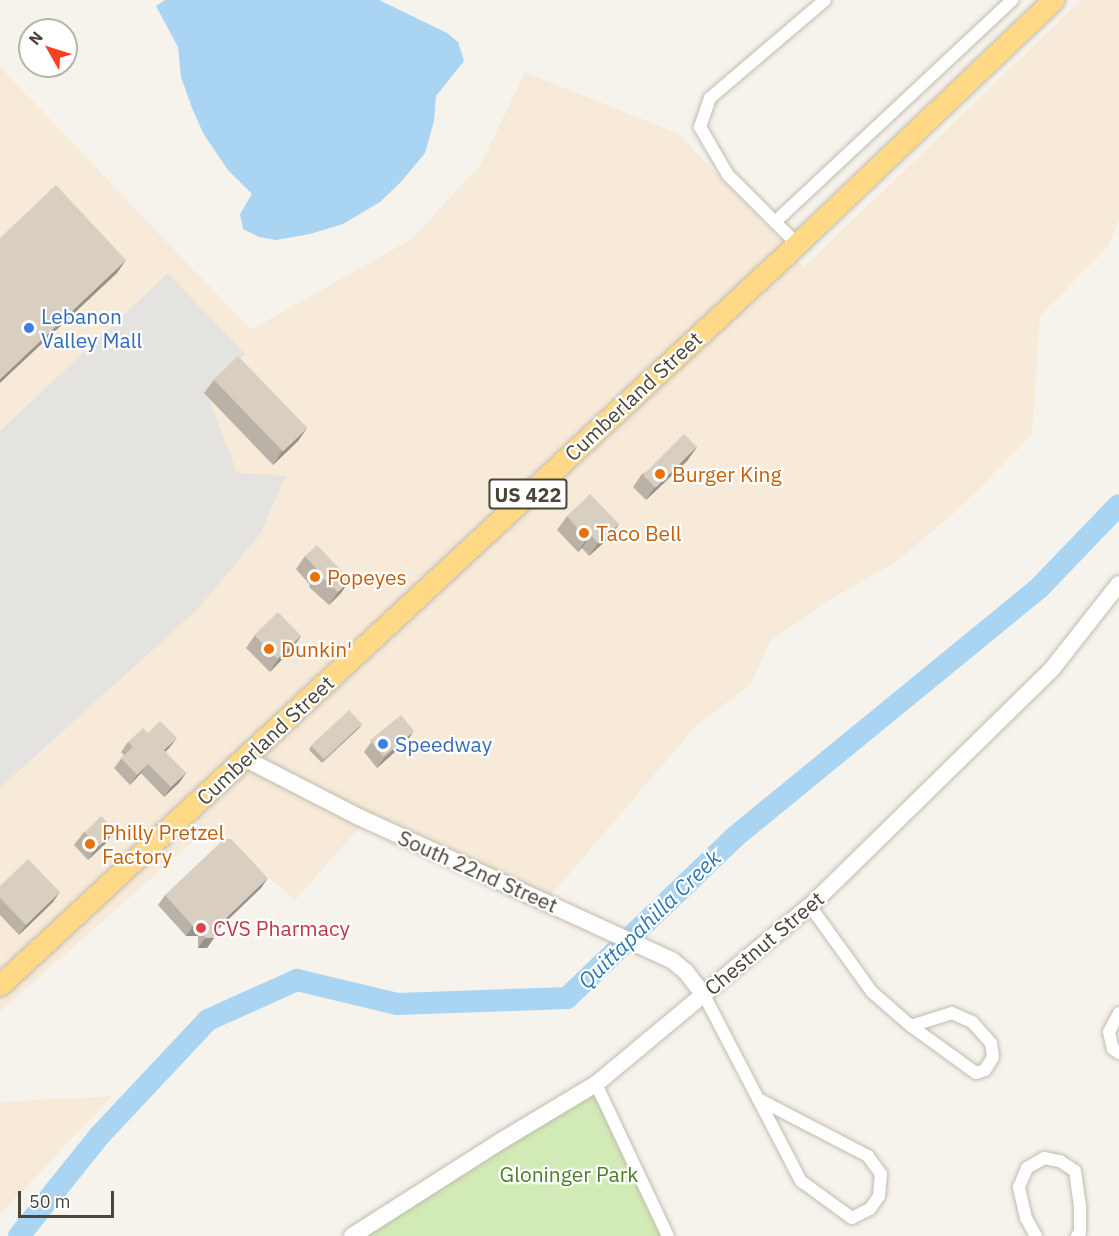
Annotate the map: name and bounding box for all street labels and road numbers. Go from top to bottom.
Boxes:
street label: Cumberland Street [559,326,707,466]
road number: US 422 [488,477,568,511]
street label: Cumberland Street [191,670,339,810]
street label: South 22nd Street [394,825,562,917]
street label: Chestnut Street [699,886,829,1000]

